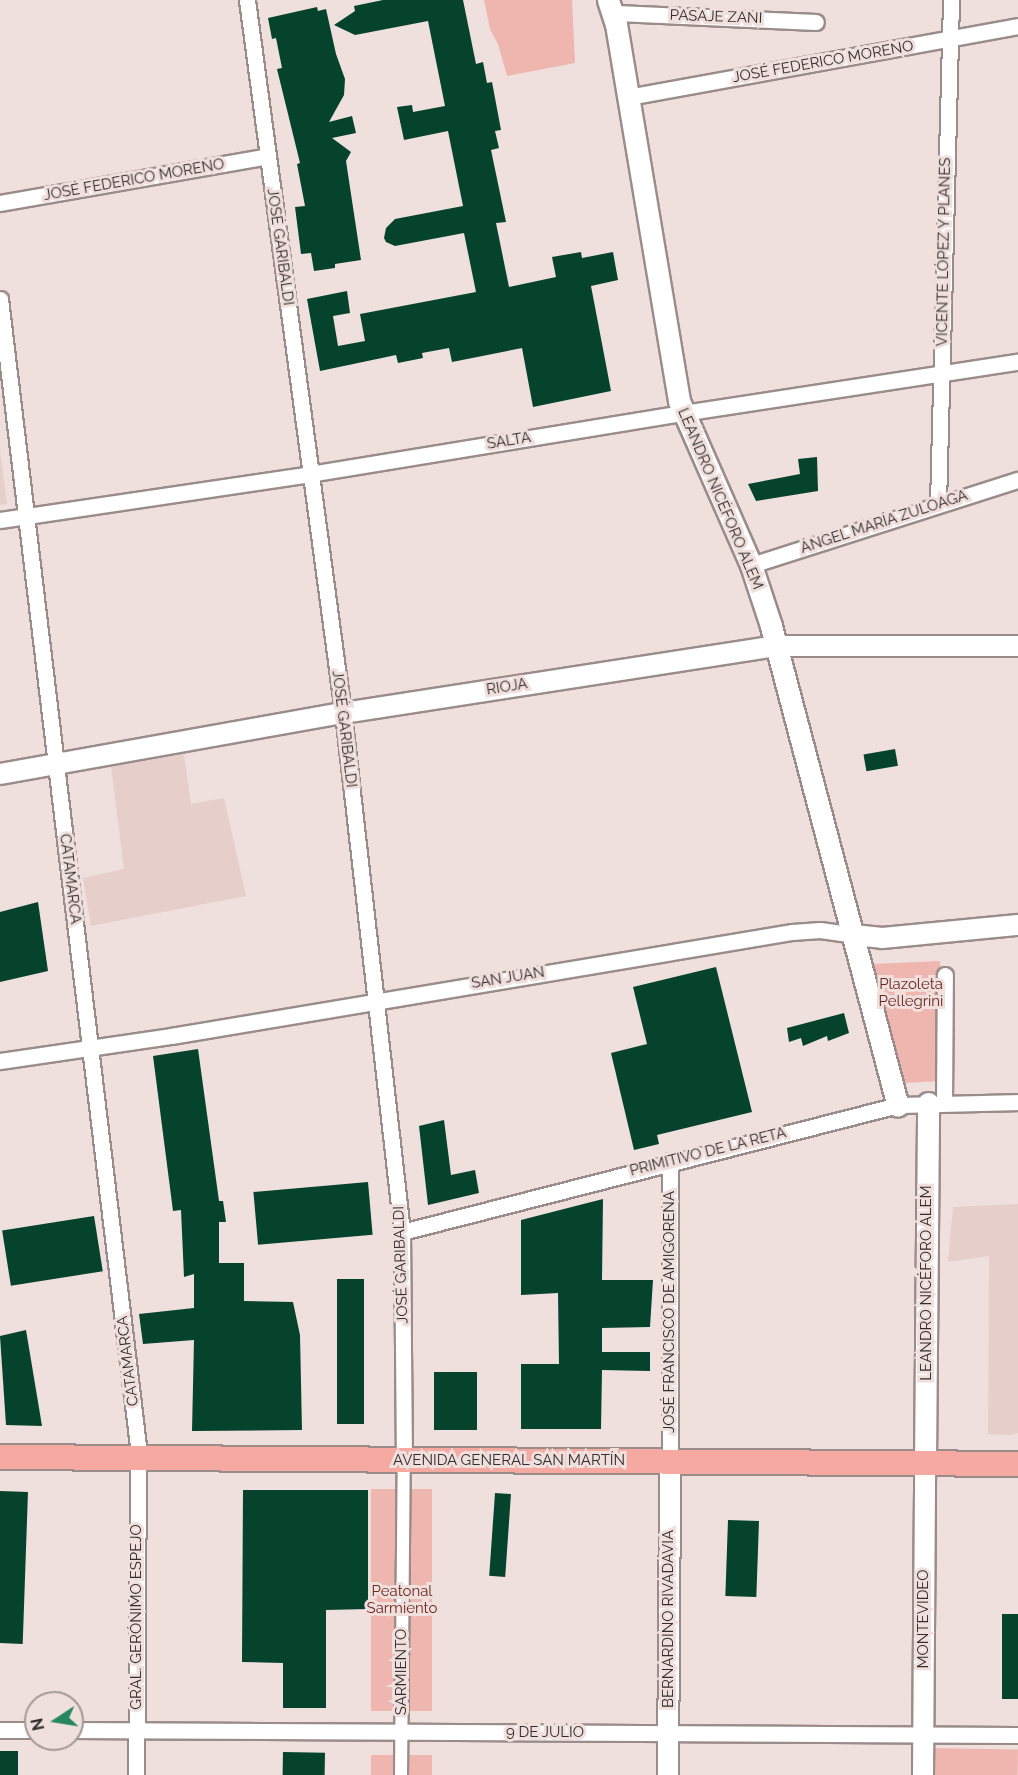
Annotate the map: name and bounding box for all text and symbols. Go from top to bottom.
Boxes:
street label: PASAJE ZANI [669,6,763,28]
street label: JOSÉ FEDERICO MORENO [731,37,915,87]
street label: JOSÉ FEDERICO MORENO [42,155,226,205]
street label: VICENTE LÓPEZ Y PLANES [933,157,955,347]
street label: JOSÉ GARIBALDI [263,187,297,307]
street label: LEANDRO NICÉFORO ALEM [673,405,767,593]
street label: SALTA [486,429,532,453]
street label: ÁNGEL MARÍA ZULOAGA [798,486,970,558]
street label: JOSÉ GARIBALDI [328,669,360,789]
street label: RIOJA [485,675,529,699]
street label: CATAMARCA [56,833,84,925]
street label: SAN JUAN [470,963,546,993]
park label: Plazoleta Pellegrini [879,975,943,1010]
street label: PRIMITIVO DE LA RETA [628,1124,788,1180]
street label: LEANDRO NICÉFORO ALEM [918,1185,936,1381]
street label: JOSÉ FRANCISCO DE AMIGORENA [661,1191,679,1433]
street label: JOSÉ GARIBALDI [390,1206,412,1324]
street label: CATAMARCA [114,1315,142,1407]
street label: AVENIDA GENERAL SAN MARTÍN [392,1452,626,1470]
street label: GRAL. GERÓNIMO ESPEJO [128,1524,146,1710]
street label: BERNARDINO RIVADAVIA [660,1530,678,1708]
street label: MONTEVIDEO [915,1569,933,1669]
park label: Peatonal Sarmiento [367,1582,437,1617]
street label: SARMIENTO [393,1629,411,1715]
north arrow [24,1691,84,1751]
text: N [27,1716,48,1732]
street label: 9 DE JULIO [506,1724,584,1742]

